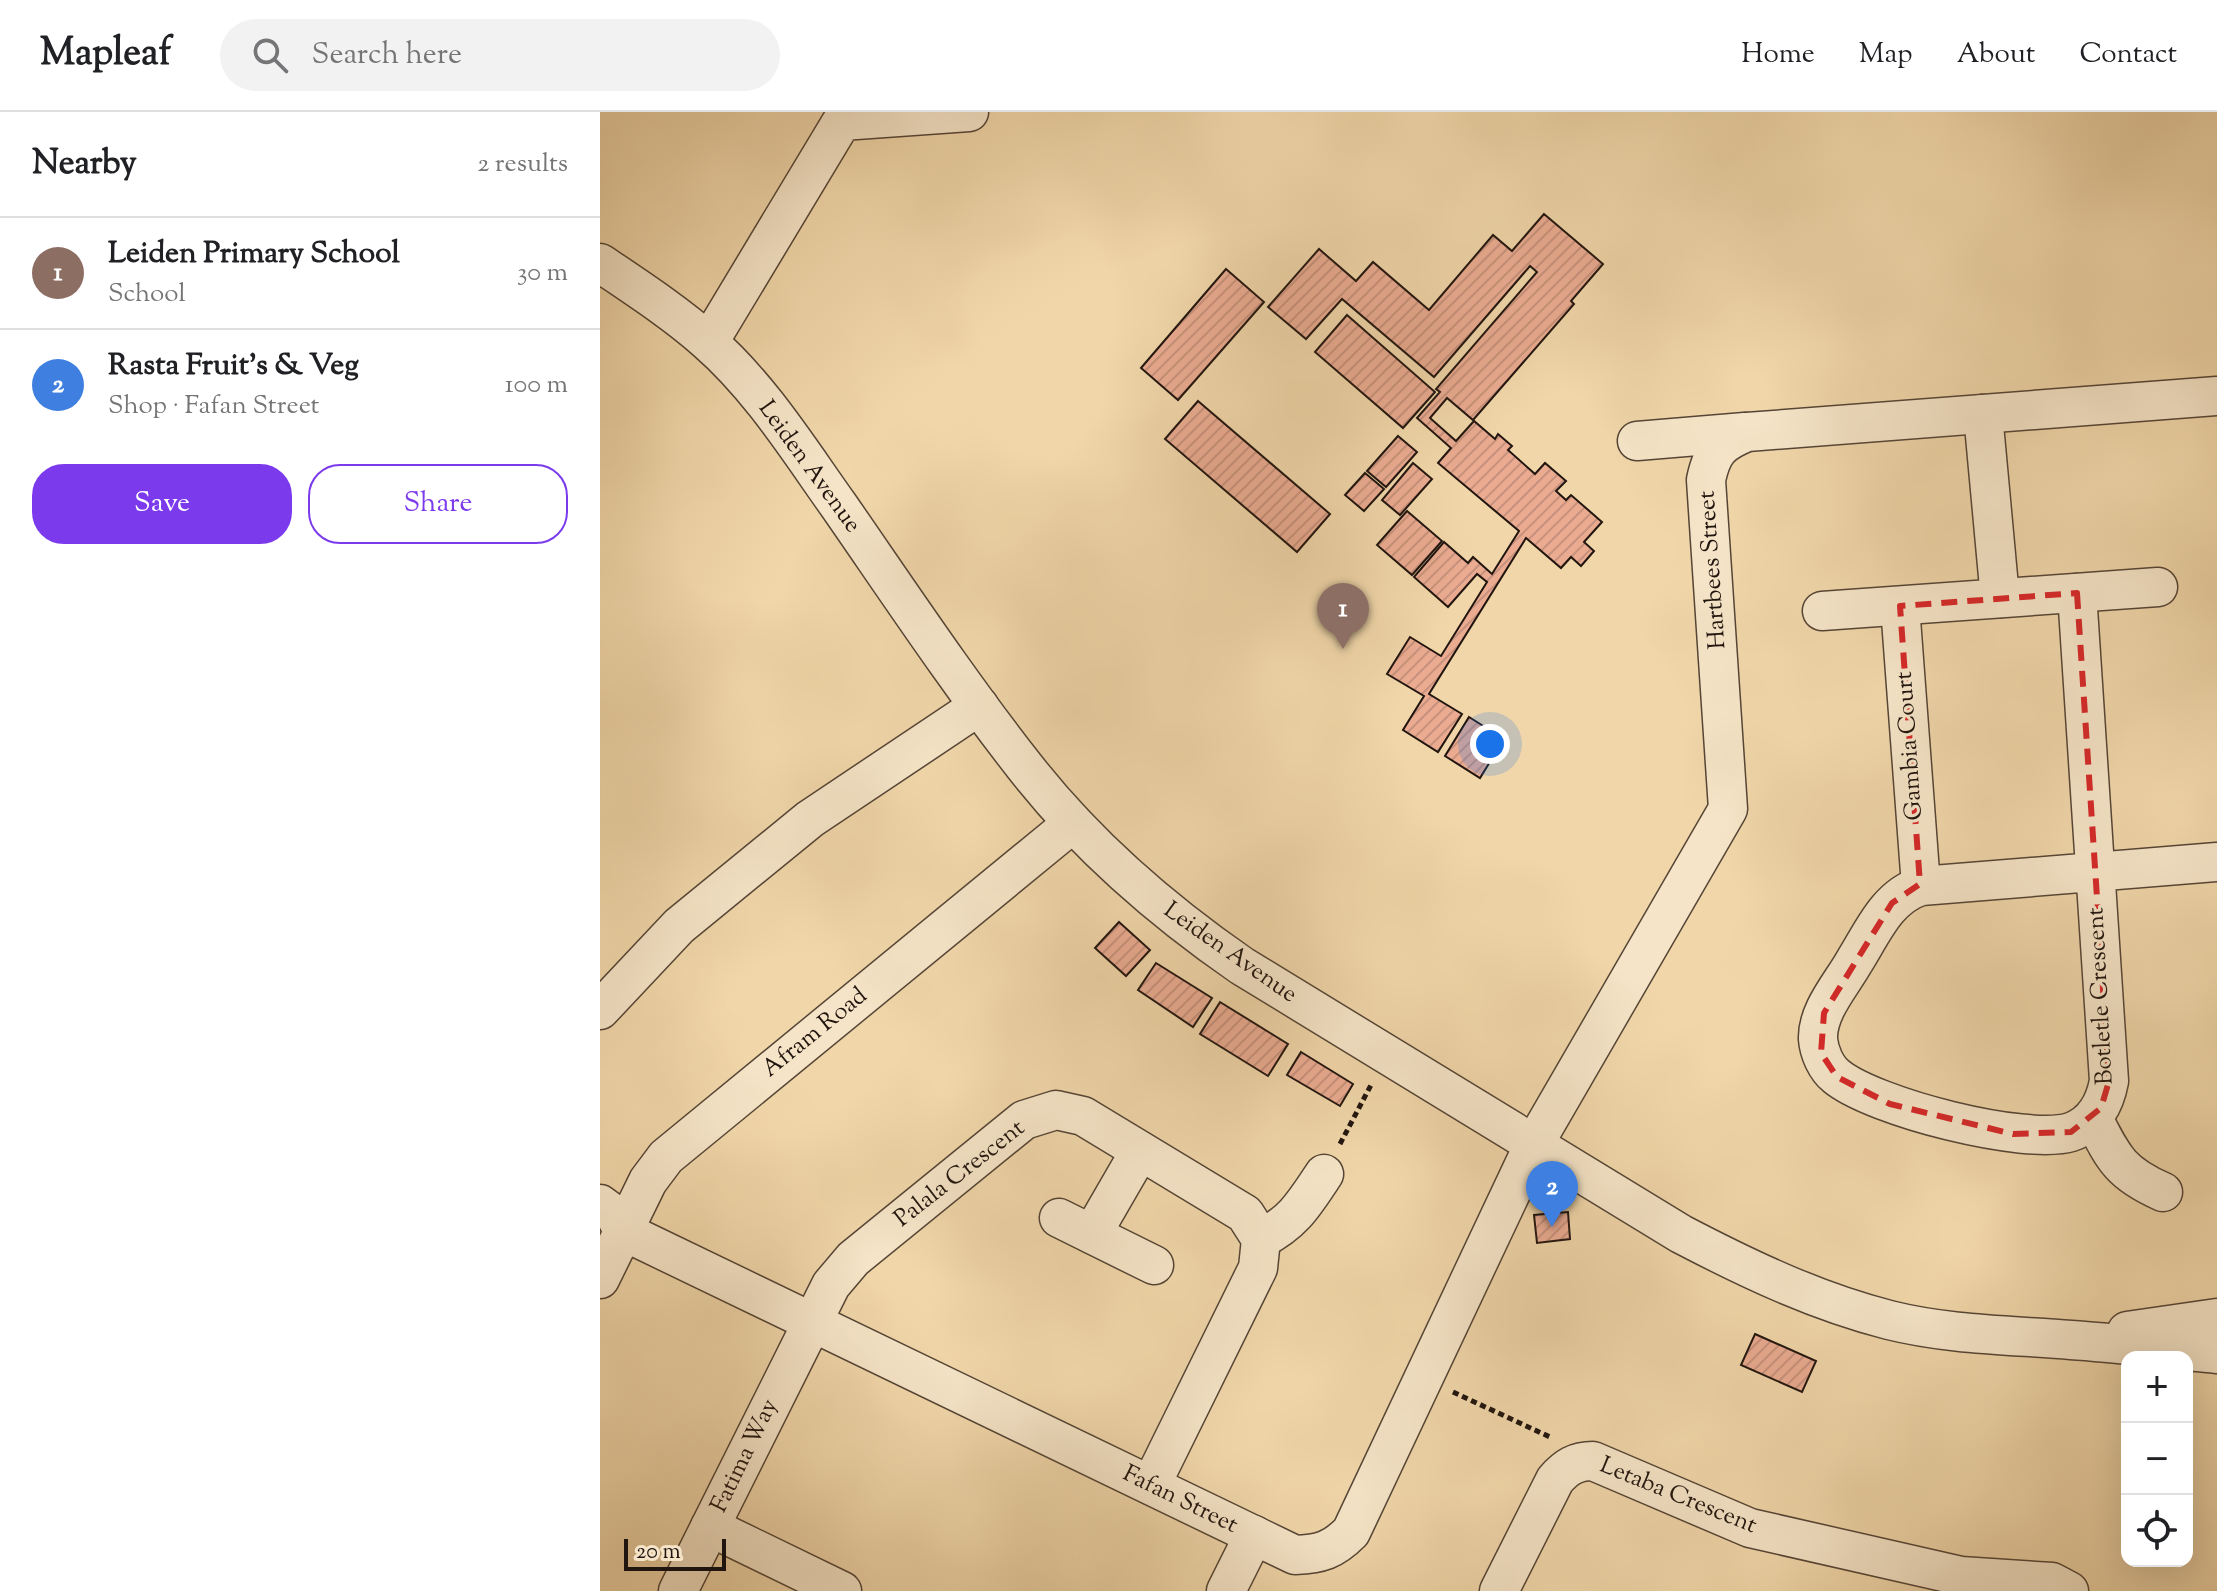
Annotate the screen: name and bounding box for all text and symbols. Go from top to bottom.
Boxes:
search box [220,19,780,91]
text: Mapleaf [40,28,172,82]
icon: search [248,33,292,77]
text: Search here [312,34,462,77]
text: Home [1741,35,1815,75]
text: Map [1859,35,1913,75]
text: About [1957,35,2035,75]
text: Contact [2079,35,2177,75]
text: Nearby [32,140,137,189]
text: 2 results [477,146,568,183]
text: Leiden Primary School [108,233,400,276]
text: 1 [54,255,62,292]
text: 30 m [517,255,568,292]
text: School [108,276,186,313]
text: Rasta Fruit's & Veg [108,345,359,388]
text: 2 [52,367,64,404]
text: 100 m [505,367,568,404]
text: Shop · Fafan Street [108,388,320,425]
street label: Leiden Avenue [749,394,869,540]
button: Save [32,464,292,544]
button: Share [308,464,568,544]
street label: Hartbees Street [1691,490,1735,650]
pin: 1 [1317,583,1369,649]
street label: Gambia Court [1888,670,1932,822]
your location [1470,724,1510,764]
street label: Leiden Avenue [1156,894,1304,1012]
street label: Botletle Crescent [2079,906,2123,1086]
street label: Afram Road [755,980,875,1086]
street label: Palala Crescent [887,1112,1033,1236]
pin: 2 [1526,1161,1578,1227]
map controls [2121,1351,2193,1567]
button: + [2121,1351,2193,1423]
street label: Fatima Way [703,1393,787,1519]
button: − [2121,1423,2193,1495]
street label: Letaba Crescent [1594,1449,1762,1543]
street label: Fafan Street [1117,1457,1243,1543]
button: locate [2121,1495,2193,1567]
scale bar [624,1535,726,1571]
text: 20 m [636,1537,681,1569]

